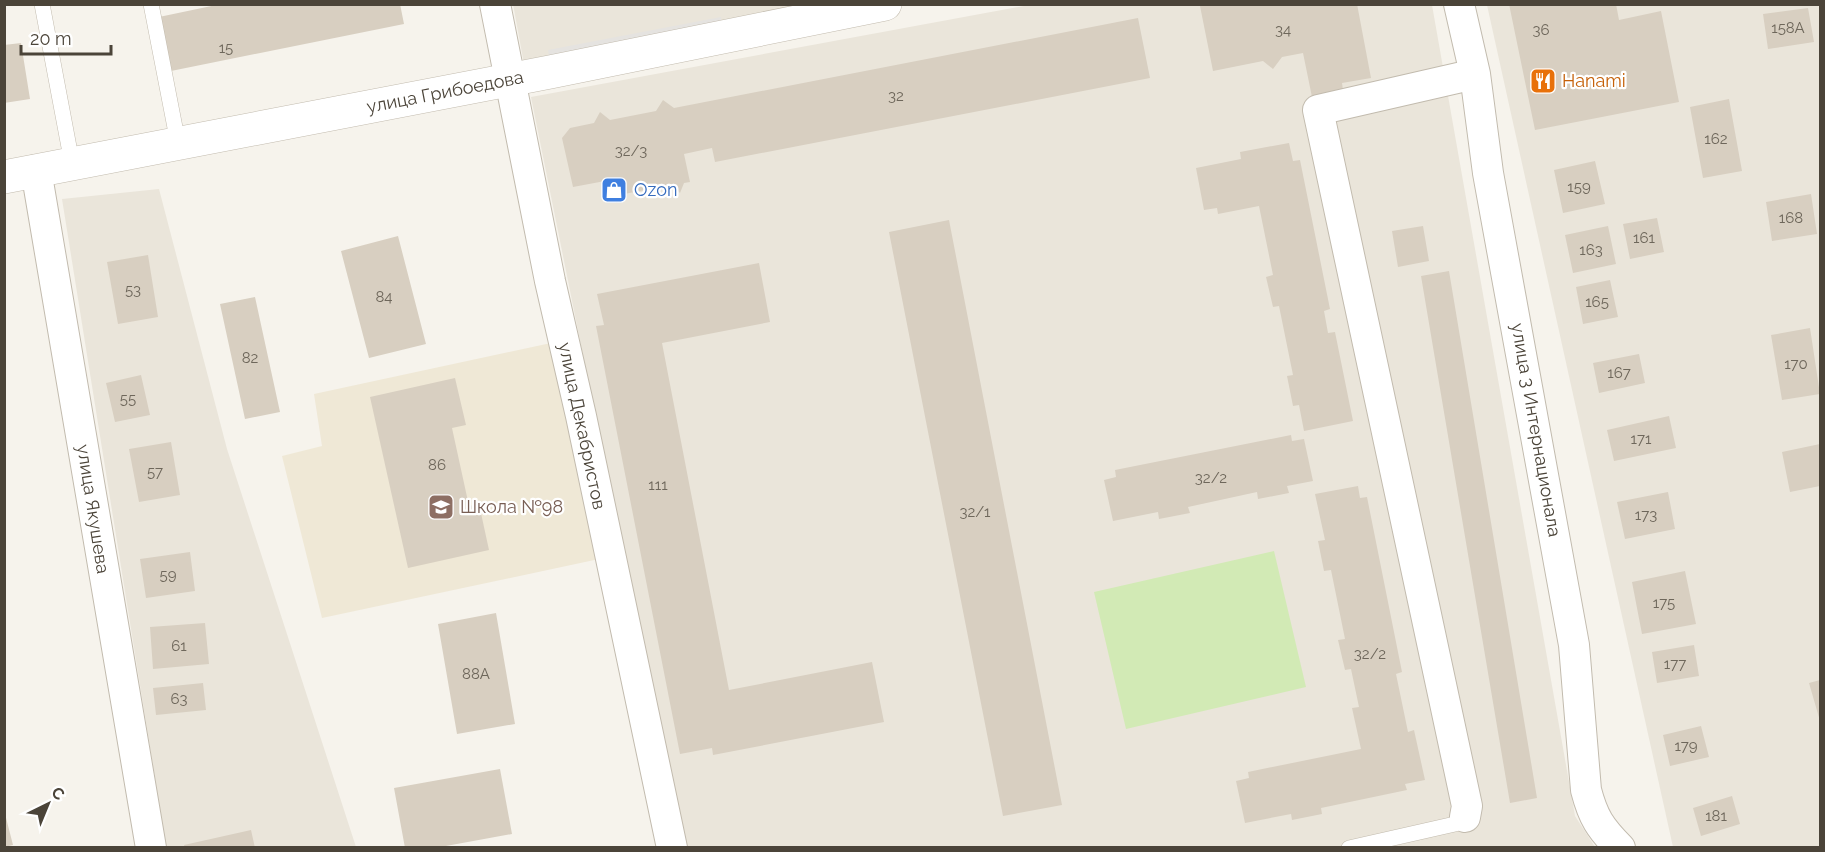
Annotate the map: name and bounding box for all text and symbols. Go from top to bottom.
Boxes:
scale bar [21,18,111,56]
house number: 158А [1771,19,1805,37]
house number: 34 [1275,21,1291,39]
house number: 36 [1532,21,1550,39]
text: 20 m [30,28,72,49]
house number: 15 [219,39,233,57]
street label: улица Грибоедова [365,66,525,117]
restaurant icon: Hanami [1528,66,1558,96]
place label: Hanami [1562,70,1626,91]
house number: 32 [888,87,904,105]
house number: 162 [1704,130,1728,148]
house number: 32/3 [615,142,647,160]
shop icon: Ozon [599,175,629,205]
house number: 159 [1567,178,1591,196]
place label: Ozon [634,179,677,200]
house number: 168 [1779,209,1803,227]
house number: 161 [1633,229,1656,247]
house number: 163 [1579,241,1603,259]
house number: 53 [125,281,141,299]
house number: 84 [375,288,393,306]
house number: 165 [1585,293,1609,311]
street label: улица 3 Интернационала [1507,321,1566,538]
street label: улица Декабристов [555,340,610,511]
house number: 82 [242,349,259,367]
house number: 170 [1784,355,1808,373]
house number: 167 [1607,364,1631,382]
house number: 55 [120,390,136,408]
house number: 171 [1631,430,1652,448]
street label: улица Якушева [73,443,114,575]
house number: 86 [428,456,446,474]
house number: 57 [147,463,163,481]
house number: 32/2 [1195,469,1227,487]
house number: 111 [648,476,668,494]
school or university icon: Школа №98 [426,492,456,522]
place label: Школа №98 [460,496,563,517]
house number: 32/1 [960,503,991,521]
house number: 173 [1635,506,1657,524]
house number: 59 [160,566,177,584]
house number: 175 [1653,594,1675,612]
house number: 61 [171,637,187,655]
house number: 32/2 [1354,645,1386,663]
house number: 177 [1664,655,1686,673]
house number: 88А [462,665,490,683]
house number: 63 [170,690,188,708]
house number: 179 [1674,737,1698,755]
north arrow [18,774,78,834]
text: С [47,783,68,804]
house number: 181 [1705,807,1727,825]

